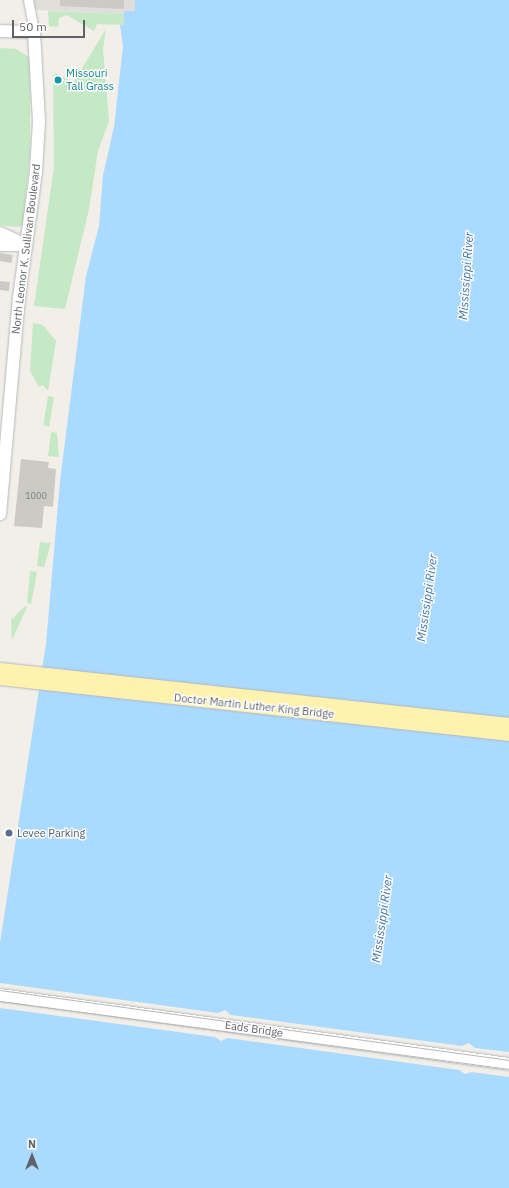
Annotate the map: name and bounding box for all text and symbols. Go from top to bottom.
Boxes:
scale bar [14,12,87,38]
text: 50 m [19,19,47,34]
place label: Missouri Tall Grass [66,67,114,93]
marker: Missouri Tall Grass [53,75,63,85]
street label: North Leonor K. Sullivan Boulevard [9,163,43,335]
water label: Mississippi River [456,232,476,320]
house number: 1000 [25,491,47,501]
water label: Mississippi River [414,553,440,643]
street label: Doctor Martin Luther King Bridge [173,691,335,721]
place label: Levee Parking [17,826,85,840]
marker: Levee Parking [4,828,14,838]
water label: Mississippi River [369,874,395,964]
street label: Eads Bridge [224,1018,284,1040]
north arrow [12,1136,52,1176]
text: N [28,1137,36,1151]

